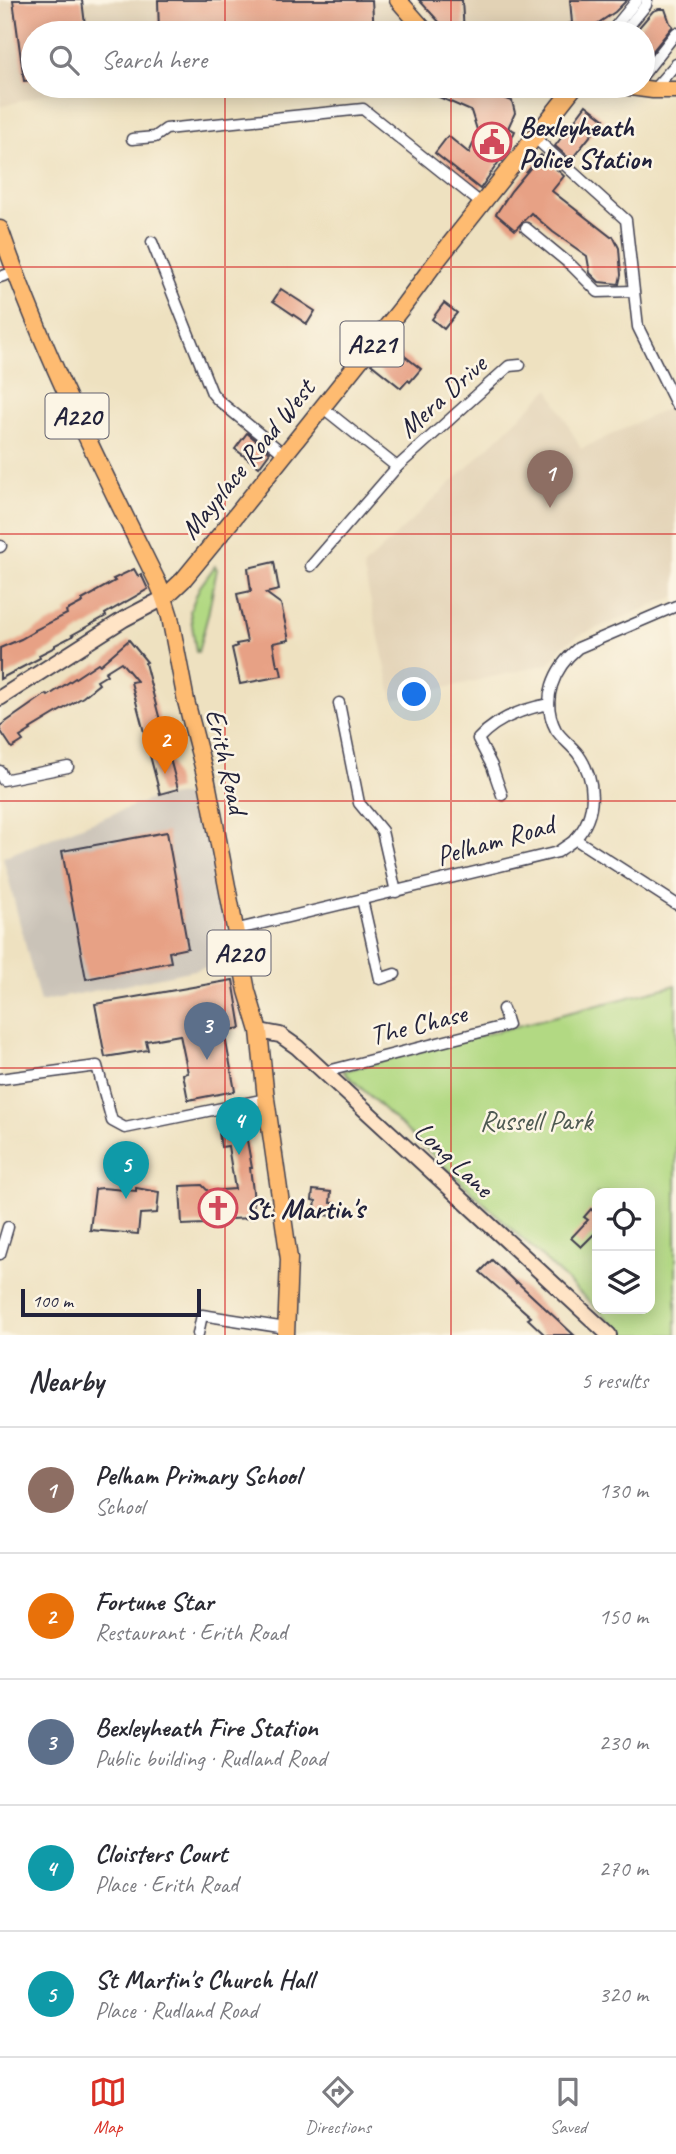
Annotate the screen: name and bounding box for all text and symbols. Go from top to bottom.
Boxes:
search box [21,21,655,98]
icon: search [45,41,83,79]
text: Search here [101,43,207,76]
place label: Bexleyheath Police Station [519,109,653,176]
public building icon: Bexleyheath Police Station [471,121,513,163]
road number: A221 [340,322,404,366]
street label: Mera Drive [390,346,495,445]
street label: Mayplace Road West [172,370,324,546]
road number: A220 [46,394,108,438]
pin: 1 [527,450,573,508]
your location [397,677,431,711]
street label: Erith Road [198,705,257,821]
pin: 2 [142,716,188,774]
street label: Pelham Road [432,805,562,873]
road number: A220 [208,930,270,976]
street label: The Chase [366,995,472,1053]
pin: 3 [184,1002,230,1060]
pin: 4 [216,1097,262,1155]
park label: Russell Park [480,1103,594,1138]
street label: Long Lane [407,1113,502,1206]
pin: 5 [103,1141,149,1199]
church icon: St. Martin's [197,1187,239,1229]
map controls [592,1188,655,1314]
button: locate [592,1188,655,1251]
place label: St. Martin's [245,1191,368,1226]
button: layers [592,1251,655,1314]
scale bar [21,1286,201,1318]
text: 100 m [32,1289,73,1313]
text: Nearby [28,1362,104,1400]
text: 5 results [581,1366,648,1395]
text: Pelham Primary School [95,1459,300,1492]
text: 1 [46,1476,56,1505]
text: 130 m [599,1476,648,1505]
text: School [95,1492,144,1521]
text: Fortune Star [95,1585,213,1618]
text: 2 [46,1602,56,1631]
text: 150 m [599,1602,648,1631]
text: Restaurant · Erith Road [95,1618,287,1647]
text: Bexleyheath Fire Station [95,1711,318,1744]
text: 3 [46,1728,56,1757]
text: 230 m [599,1728,648,1757]
text: Public building · Rudland Road [95,1744,326,1773]
text: Cloisters Court [95,1837,227,1870]
text: 4 [46,1854,56,1883]
text: 270 m [599,1854,648,1883]
text: Place · Erith Road [95,1870,238,1899]
text: St Martin's Church Hall [95,1963,313,1996]
text: 5 [46,1980,56,2009]
text: 320 m [599,1980,648,2009]
text: Place · Rudland Road [95,1996,257,2025]
tab: Map [89,2073,127,2139]
tab: Directions [305,2073,371,2139]
tab: Saved [549,2073,587,2139]

